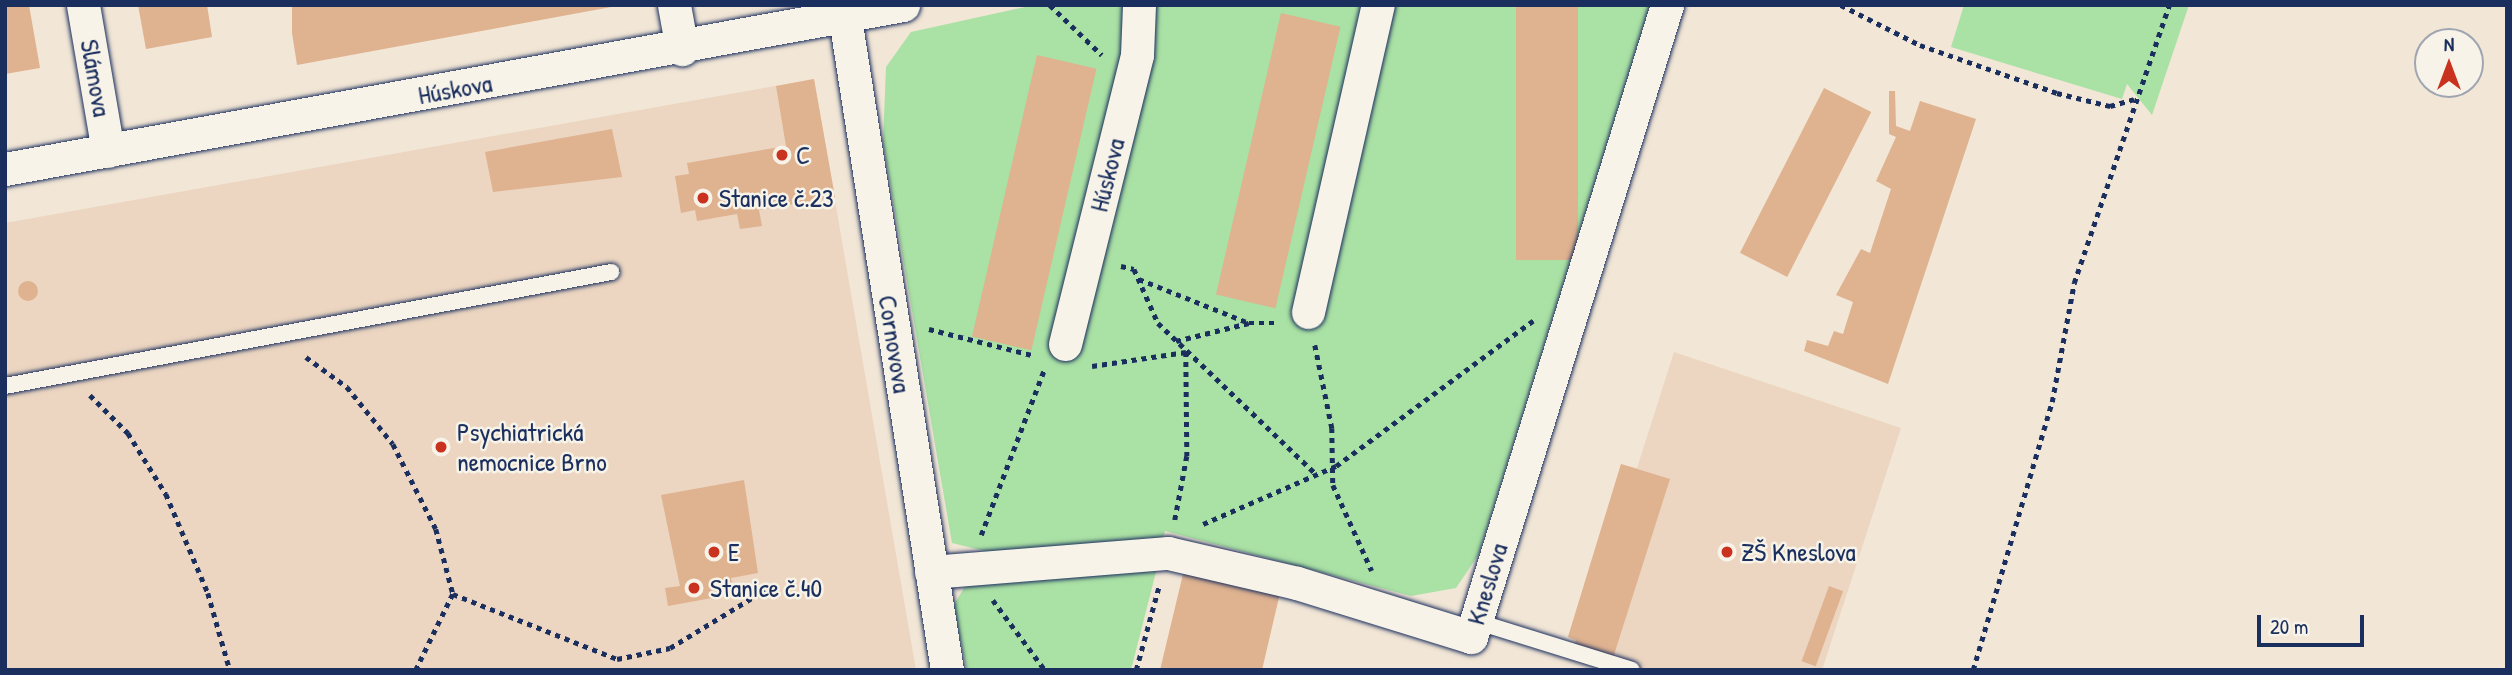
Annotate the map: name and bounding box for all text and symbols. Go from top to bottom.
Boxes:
north arrow [2414,28,2484,98]
text: N [2444,31,2454,57]
street label: Slámova [74,37,118,119]
street label: Húskova [416,67,494,111]
street label: Húskova [1083,135,1131,215]
place label: C [796,139,810,171]
marker: C [774,147,790,163]
place label: Stanice č.23 [719,182,834,214]
marker: Stanice č.23 [693,188,713,208]
street label: Cornovova [872,293,918,395]
place label: Psychiatrická nemocnice Brno [457,416,607,478]
marker: Psychiatrická nemocnice Brno [431,437,451,457]
place label: E [728,536,739,568]
place label: ZŠ Kneslova [1741,536,1856,568]
street label: Kneslova [1460,539,1514,629]
marker: E [706,544,722,560]
marker: ZŠ Kneslova [1719,544,1735,560]
place label: Stanice č.40 [710,572,822,604]
marker: Stanice č.40 [684,578,704,598]
scale bar [2260,602,2367,646]
text: 20 m [2270,612,2308,641]

